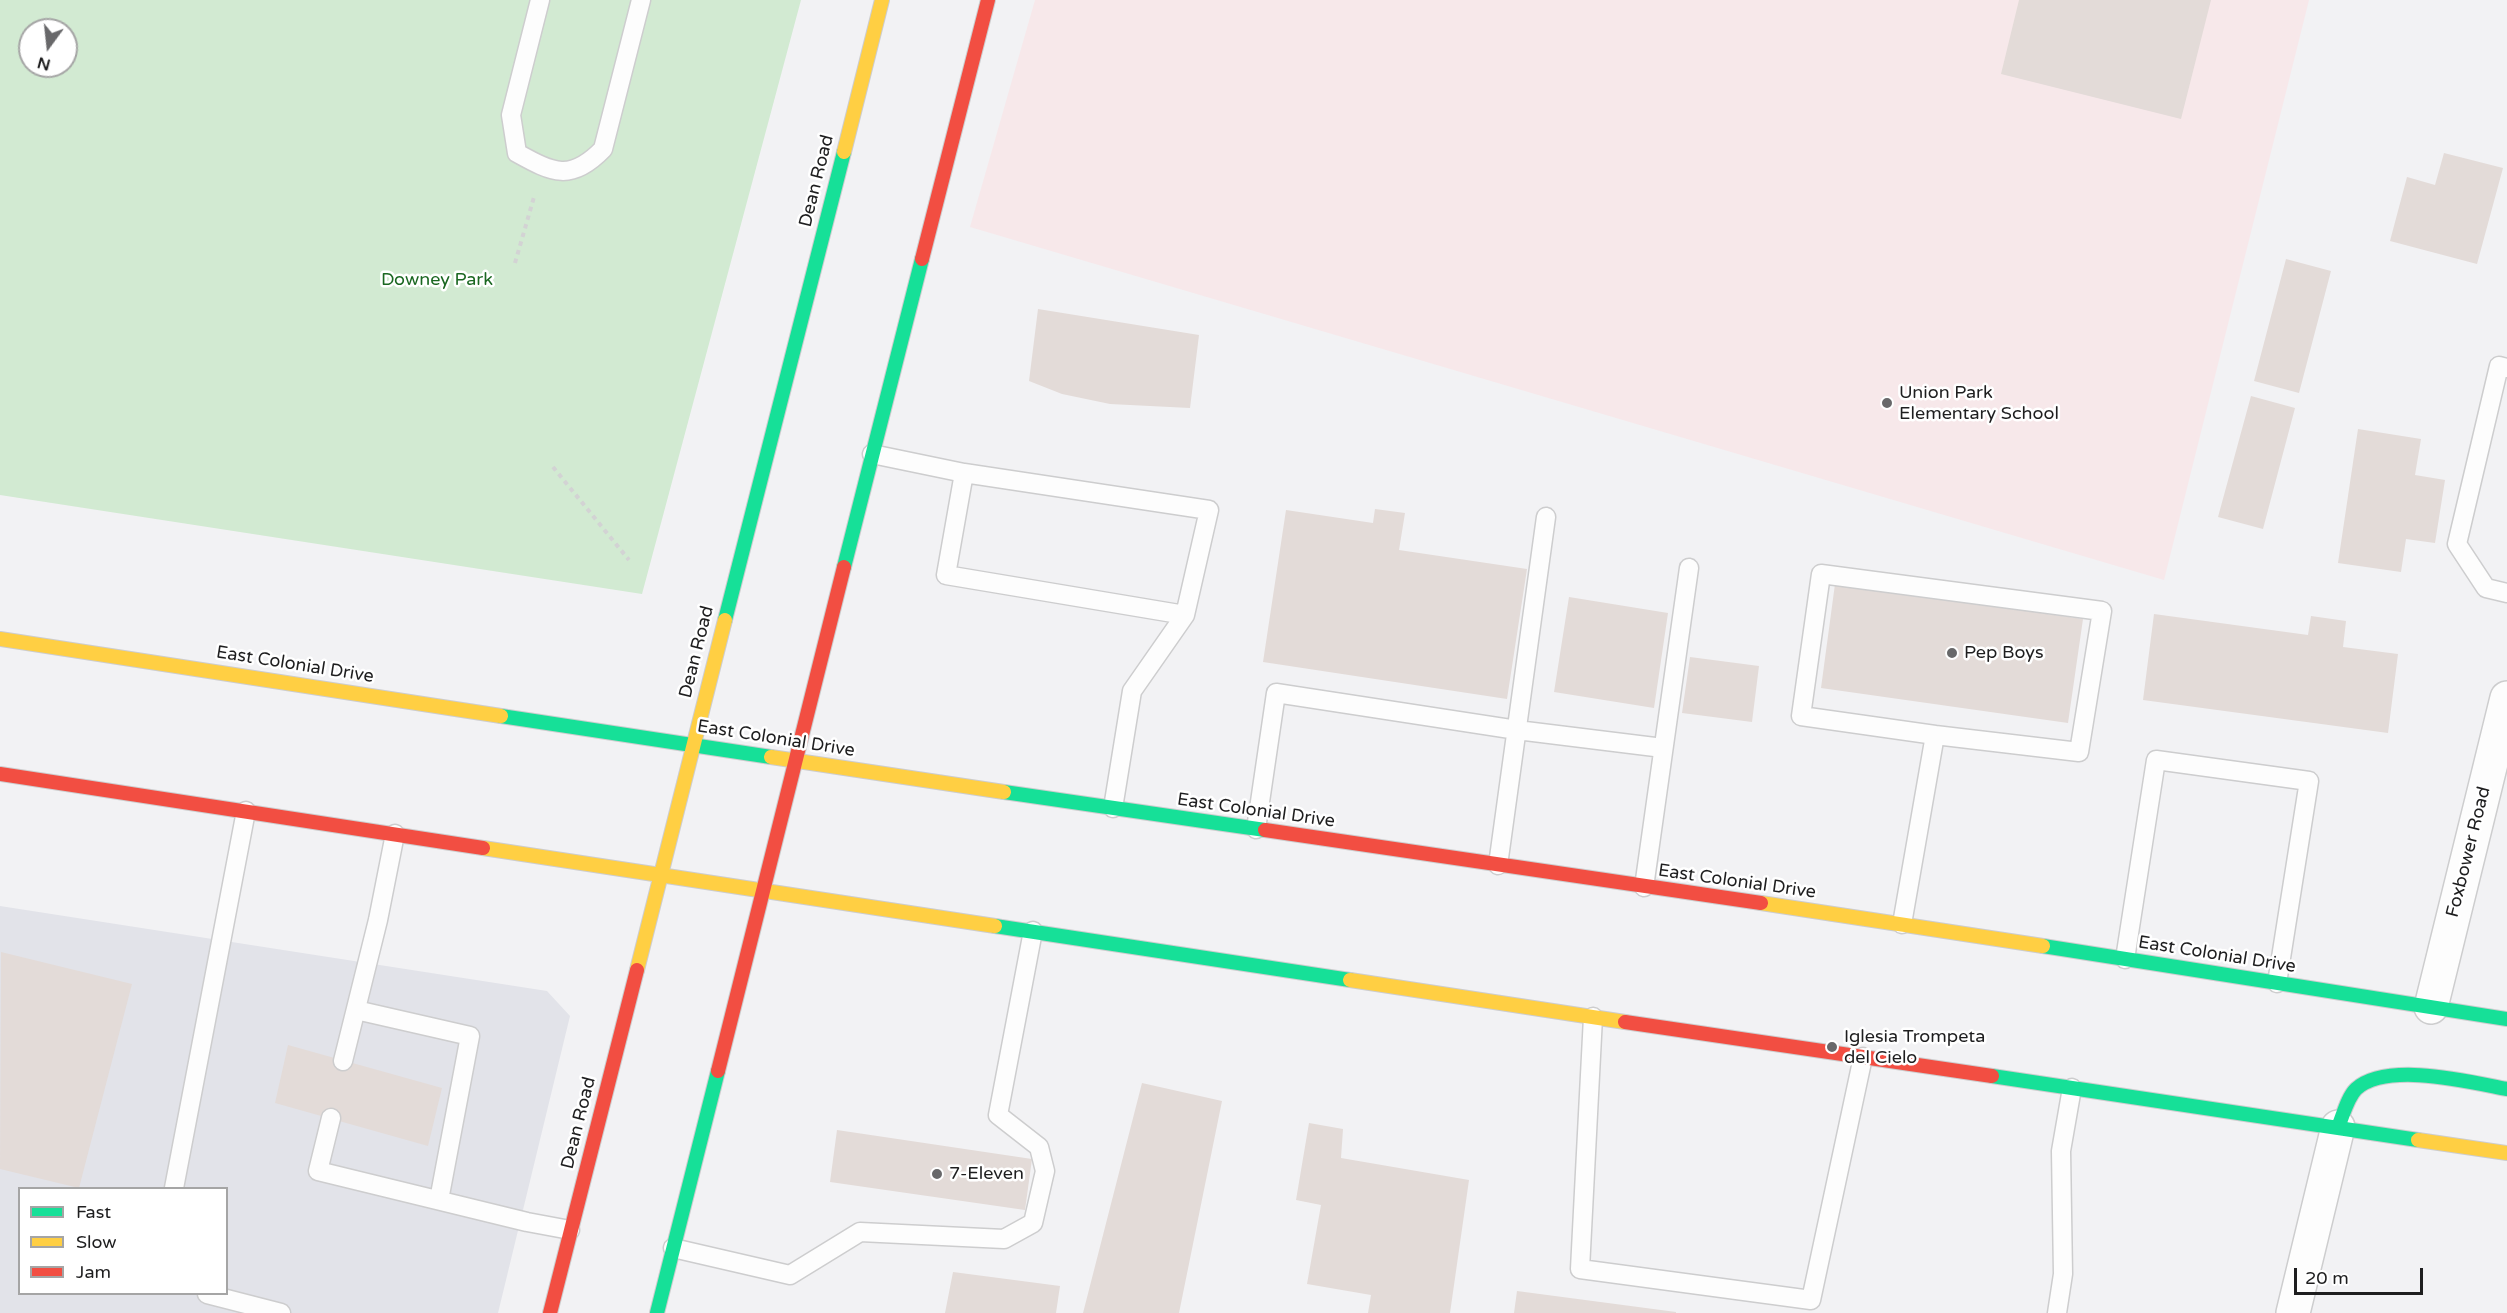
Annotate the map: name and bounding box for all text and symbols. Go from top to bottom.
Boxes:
north arrow [18,18,78,78]
text: N [35,52,53,75]
street label: Dean Road [795,133,839,229]
park label: Downey Park [381,269,493,291]
place label: Union Park Elementary School [1899,382,2059,424]
marker: Union Park Elementary School [1880,396,1894,410]
street label: Dean Road [675,604,719,700]
street label: East Colonial Drive [215,642,375,688]
place label: Pep Boys [1964,642,2044,664]
marker: Pep Boys [1945,646,1959,660]
street label: East Colonial Drive [696,716,856,762]
street label: Foxbower Road [2442,784,2496,920]
street label: East Colonial Drive [1176,789,1336,833]
street label: East Colonial Drive [1657,860,1817,904]
street label: East Colonial Drive [2137,932,2297,978]
place label: Iglesia Trompeta del Cielo [1844,1026,1985,1068]
marker: Iglesia Trompeta del Cielo [1825,1040,1839,1054]
street label: Dean Road [557,1075,601,1171]
place label: 7-Eleven [949,1163,1024,1185]
marker: 7-Eleven [930,1167,944,1181]
legend [18,1187,228,1295]
text: Fast [76,1201,111,1223]
text: Slow [76,1231,117,1253]
scale bar [2297,1256,2426,1294]
text: Jam [76,1261,111,1283]
text: 20 m [2305,1267,2349,1289]

